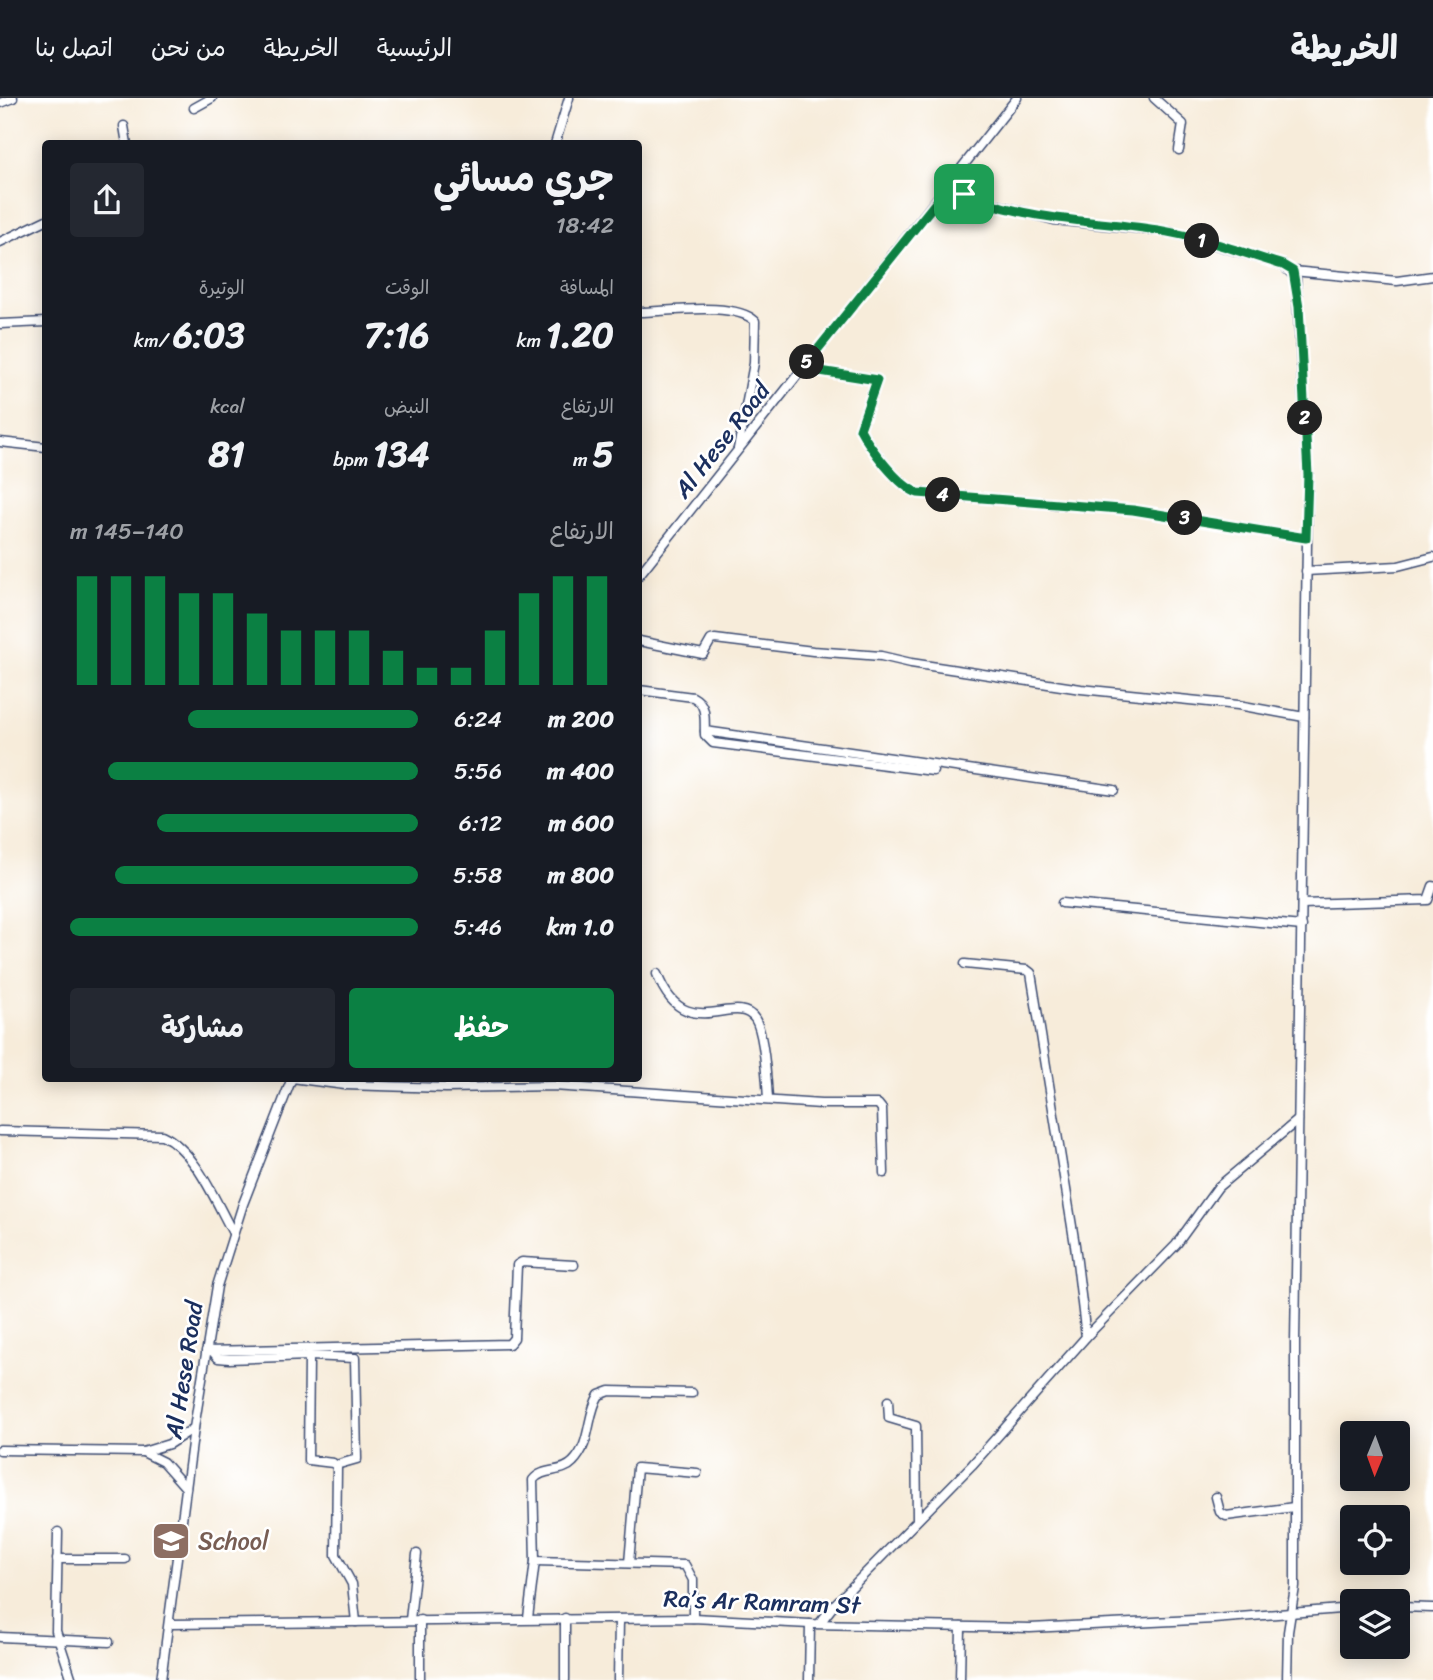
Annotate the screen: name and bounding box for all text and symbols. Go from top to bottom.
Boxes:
text: الخريطة [1291,19,1398,77]
text: اتصل بنا [35,27,113,69]
text: من نحن [151,27,226,69]
text: الخريطة [264,27,339,69]
text: الرئيسية [377,27,452,69]
text: جري مسائي [433,145,614,212]
button: share [70,163,144,237]
pin [934,164,994,224]
icon: arrive [945,175,983,213]
text: 18:42 [556,205,614,246]
pin: 1 [1184,223,1220,258]
text: 1 [1197,224,1206,257]
text: الوتيرة [199,271,245,304]
text: الوقت [385,271,429,304]
text: المسافة [560,271,614,304]
text: 6:03 [173,304,245,366]
text: 7:16 [364,304,429,366]
text: 1.20 [546,304,614,366]
text: /km [134,324,173,357]
text: km [516,324,546,357]
pin: 5 [790,344,824,380]
text: 5 [801,345,812,378]
street label: Al Hese Road [662,371,782,508]
text: kcal [210,390,245,423]
text: النبض [384,390,429,423]
text: الارتفاع [561,390,614,423]
pin: 2 [1288,400,1322,436]
text: 2 [1299,401,1310,434]
text: 81 [209,423,245,485]
text: 134 [373,423,429,485]
text: 5 [593,423,614,485]
text: bpm [333,443,373,476]
text: m [573,443,593,476]
pin: 4 [926,478,960,512]
text: 4 [937,478,948,511]
pin: 3 [1168,500,1202,536]
text: 3 [1179,501,1190,534]
text: 140–145 m [70,511,184,552]
text: الارتفاع [550,511,614,552]
text: 6:24 [454,699,502,740]
text: 200 m [548,699,614,740]
text: 5:56 [454,751,502,792]
text: 400 m [547,751,614,792]
text: 6:12 [459,803,502,844]
text: 600 m [548,803,614,844]
text: 5:58 [453,855,502,896]
text: 800 m [547,855,614,896]
text: 5:46 [454,907,502,948]
text: 1.0 km [547,907,614,948]
button: مشاركة [70,988,335,1068]
button: حفظ [349,988,614,1068]
street label: Al Hese Road [152,1297,216,1443]
north arrow [1340,1421,1410,1491]
map controls [1340,1421,1410,1659]
button: locate [1340,1505,1410,1575]
school or university icon: School [150,1520,192,1562]
place label: School [198,1520,270,1562]
street label: Ra’s Ar Ramram St [663,1578,862,1626]
button: layers [1340,1589,1410,1659]

